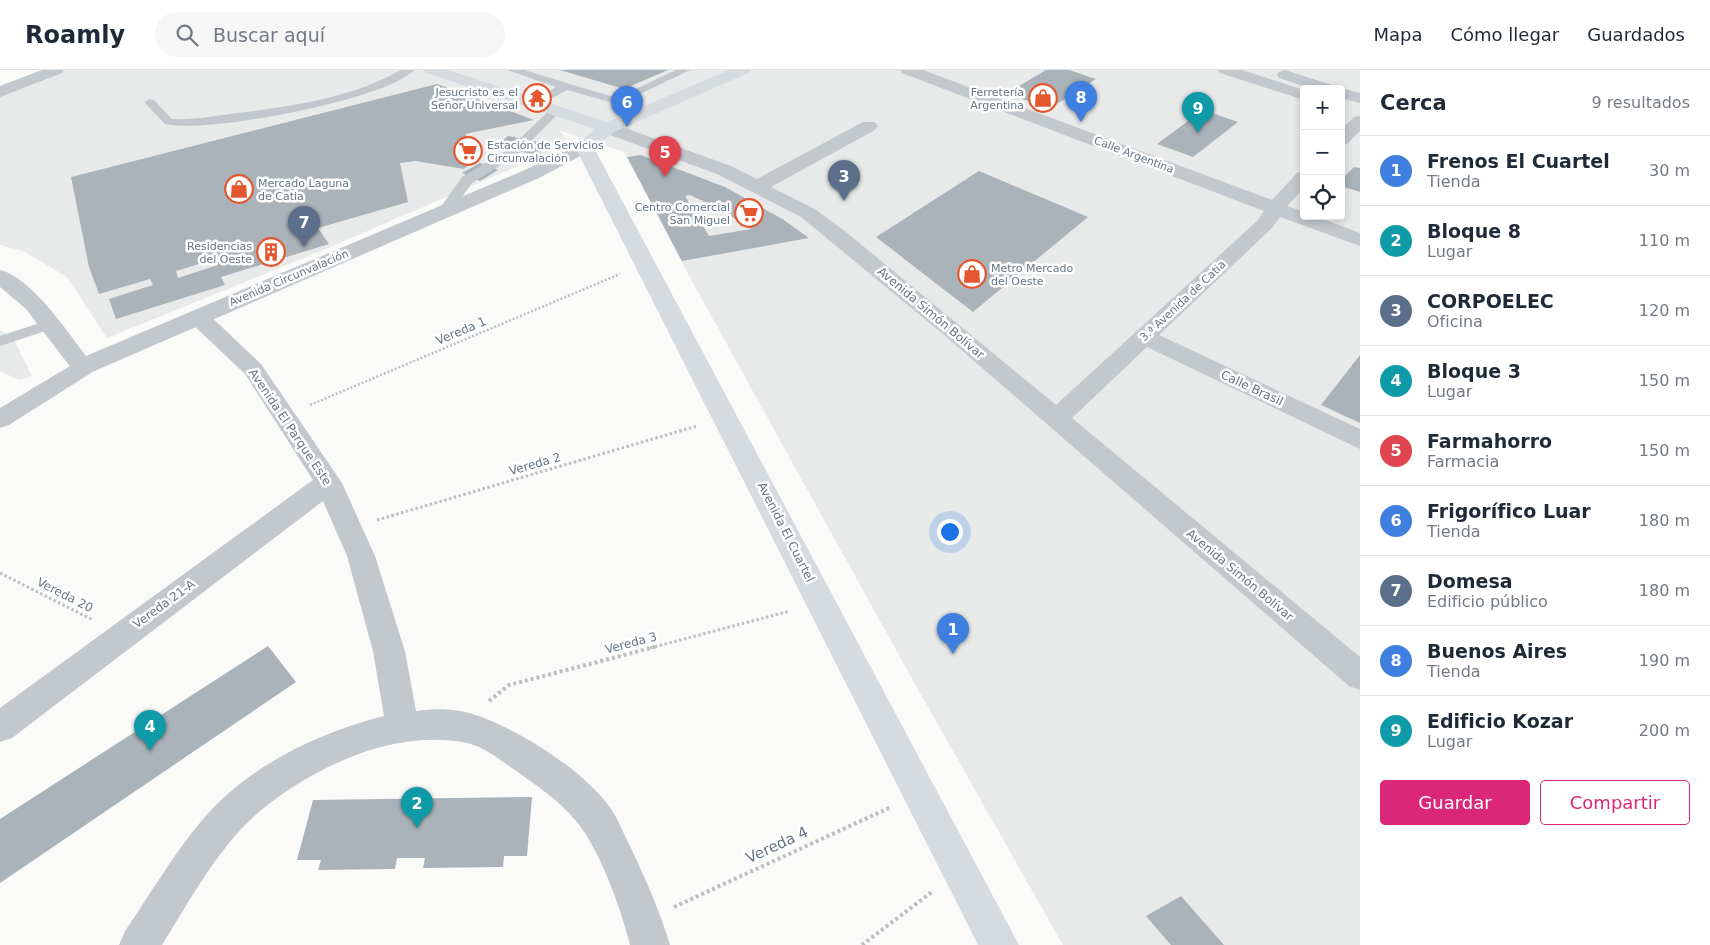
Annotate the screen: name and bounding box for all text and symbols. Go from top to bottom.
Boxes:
search box [155,12,505,57]
text: Roamly [25,21,125,49]
icon: search [173,21,201,49]
text: Buscar aquí [213,24,325,46]
text: Mapa [1373,24,1422,45]
text: Cómo llegar [1450,24,1559,45]
text: Guardados [1587,24,1685,45]
pin: 8 [1065,81,1097,122]
temple icon: Jesucristo es el Señor Universal [522,83,552,113]
shop icon: Ferretería Argentina [1028,83,1058,113]
map controls [1300,85,1345,220]
button: + [1300,85,1345,130]
place label: Jesucristo es el Señor Universal [431,86,518,112]
pin: 6 [611,86,643,127]
place label: Ferretería Argentina [970,86,1024,112]
text: Cerca [1380,91,1447,115]
pin: 9 [1182,92,1214,133]
text: 9 resultados [1591,93,1690,112]
button: − [1300,130,1345,175]
street label: Calle Argentina [1092,134,1176,176]
supermarket icon: Estación de Servicios Circunvalación [453,136,483,166]
pin: 5 [649,136,681,177]
place label: Estación de Servicios Circunvalación [487,139,604,165]
text: Frenos El Cuartel [1427,150,1610,172]
pin: 3 [828,160,860,201]
text: 1 [1390,161,1402,180]
text: 30 m [1649,161,1690,180]
text: Tienda [1427,172,1481,191]
shop icon: Mercado Laguna de Catia [224,174,254,204]
button: locate [1300,175,1345,220]
place label: Mercado Laguna de Catia [258,177,349,203]
supermarket icon: Centro Comercial San Miguel [734,198,764,228]
place label: Centro Comercial San Miguel [635,201,730,227]
pin: 7 [288,206,320,247]
text: Bloque 8 [1427,220,1521,242]
text: 2 [1390,231,1402,250]
text: 110 m [1639,231,1690,250]
building icon: Residencias del Oeste [256,237,286,267]
place label: Residencias del Oeste [187,240,252,266]
text: Lugar [1427,242,1472,261]
street label: Avenida Circunvalación [227,247,351,309]
street label: 3.ª Avenida de Catia [1137,258,1229,344]
shop icon: Metro Mercado del Oeste [957,259,987,289]
place label: Metro Mercado del Oeste [991,262,1073,288]
street label: Avenida Simón Bolívar [875,264,987,362]
text: CORPOELEC [1427,290,1554,312]
text: 3 [1390,301,1402,320]
text: 120 m [1639,301,1690,320]
text: Oficina [1427,312,1483,331]
street label: Vereda 1 [434,314,488,348]
text: Bloque 3 [1427,360,1521,382]
street label: Avenida El Parque Este [246,366,334,488]
street label: Calle Brasil [1219,367,1285,409]
text: 4 [1390,371,1402,390]
text: 150 m [1639,371,1690,390]
text: Lugar [1427,382,1472,401]
text: Farmahorro [1427,430,1552,452]
text: 5 [1390,441,1402,460]
text: 150 m [1639,441,1690,460]
street label: Vereda 2 [508,450,562,478]
text: Farmacia [1427,452,1499,471]
street label: Avenida El Cuartel [755,480,817,584]
text: Frigorífico Luar [1427,500,1591,522]
text: 6 [1390,511,1402,530]
text: 180 m [1639,511,1690,530]
your location [937,519,963,545]
text: Tienda [1427,522,1481,541]
street label: Avenida Simón Bolívar [1184,526,1296,624]
text: Domesa [1427,570,1513,592]
street label: Vereda 20 [35,575,95,615]
street label: Vereda 21-A [130,576,198,631]
text: 7 [1390,581,1402,600]
text: 180 m [1639,581,1690,600]
text: Edificio público [1427,592,1548,611]
pin: 1 [937,613,969,654]
street label: Vereda 3 [604,629,658,657]
text: Buenos Aires [1427,640,1567,662]
text: 8 [1390,651,1402,670]
text: 190 m [1639,651,1690,670]
text: Tienda [1427,662,1481,681]
pin: 4 [134,710,166,751]
text: Edificio Kozar [1427,710,1573,732]
text: 9 [1390,721,1402,740]
text: 200 m [1639,721,1690,740]
text: Lugar [1427,732,1472,751]
button: Guardar [1380,780,1530,825]
button: Compartir [1540,780,1690,825]
pin: 2 [401,787,433,828]
street label: Vereda 4 [743,823,811,867]

